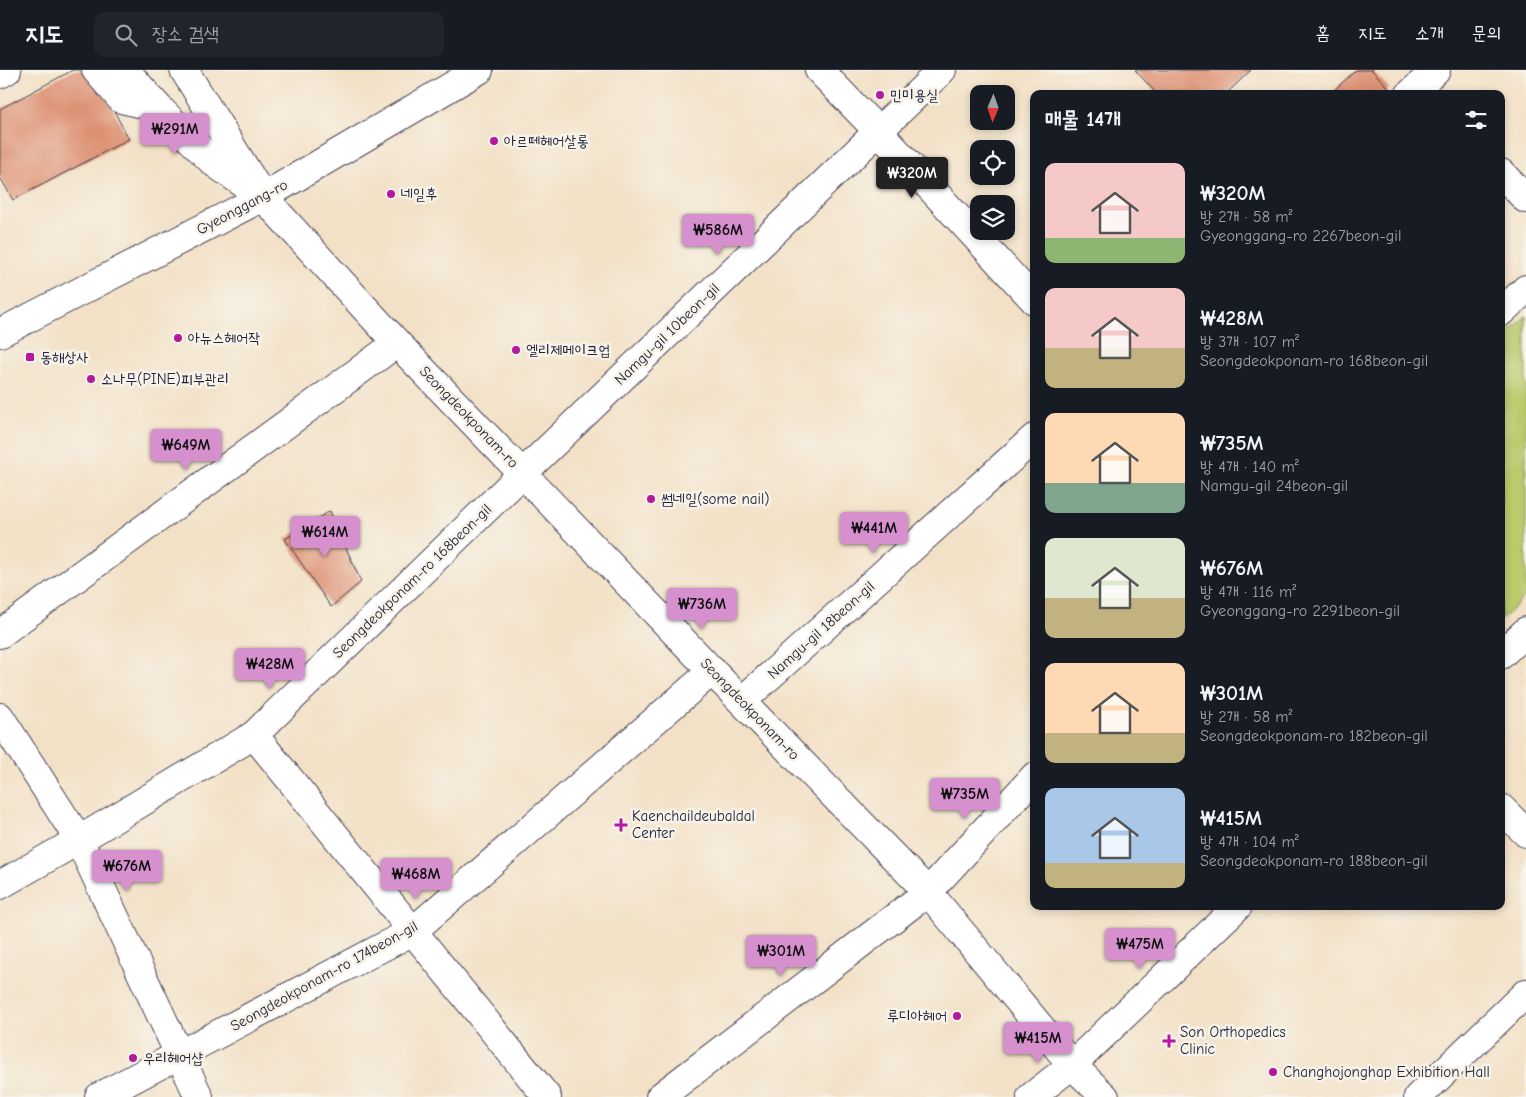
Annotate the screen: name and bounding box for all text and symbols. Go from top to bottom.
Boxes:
search box [94,12,444,57]
text: 지도 [25,20,64,48]
icon: search [112,21,140,49]
text: 장소 검색 [152,23,219,45]
text: 홈 [1316,23,1330,44]
text: 지도 [1358,23,1387,44]
text: 소개 [1415,23,1444,44]
text: 문의 [1472,23,1501,44]
north arrow [970,85,1015,130]
map controls [970,85,1015,240]
place label: 민미용실 [890,86,938,104]
marker: 민미용실 [874,89,886,101]
icon: filters [1462,106,1490,134]
text: 매물 14개 [1045,107,1121,131]
pin: ₩291M [140,112,210,155]
text: ₩291M [151,120,199,138]
place label: 아르떼헤어살롱 [504,132,589,150]
marker: 아르떼헤어살롱 [488,135,500,147]
button: locate [970,140,1015,185]
pin: ₩320M [877,156,947,199]
text: ₩320M [887,164,937,182]
street label: Gyeonggang-ro [193,175,291,239]
text: ₩320M [1200,181,1265,205]
icon: home [1085,183,1145,243]
place label: 네일후 [401,185,437,203]
marker: 네일후 [385,188,397,200]
button: layers [970,195,1015,240]
text: 방 2개 · 58 m² [1200,208,1292,226]
pin: ₩586M [683,214,753,256]
text: ₩586M [693,221,743,239]
text: Gyeonggang-ro 2267beon-gil [1200,227,1401,245]
street label: Namgu-gil 10beon-gil [611,279,723,389]
text: ₩428M [1200,306,1264,330]
icon: home [1085,308,1145,368]
place label: 아뉴스헤어작 [188,329,260,347]
marker: 아뉴스헤어작 [172,332,184,344]
text: 방 3개 · 107 m² [1200,333,1299,351]
place label: 엘리제메이크업 [526,341,611,359]
marker: 엘리제메이크업 [510,344,522,356]
place label: 동해상사 [40,348,88,366]
marker: 동해상사 [24,351,36,363]
text: Seongdeokponam-ro 168beon-gil [1200,352,1428,370]
street label: Seongdeokponam-ro [416,362,522,472]
place label: 소나무(PINE)피부관리 [101,370,229,388]
marker: 소나무(PINE)피부관리 [85,373,97,385]
pin: ₩649M [151,428,221,471]
text: ₩735M [1200,431,1264,455]
icon: home [1085,433,1145,493]
text: ₩649M [161,436,211,454]
text: 방 4개 · 140 m² [1200,458,1299,476]
text: Namgu-gil 24beon-gil [1200,477,1348,495]
place label: 썸네일(some nail) [661,490,769,508]
marker: 썸네일(some nail) [645,493,657,505]
street label: Seongdeokponam-ro 168beon-gil [329,500,495,662]
pin: ₩441M [839,512,909,554]
pin: ₩614M [290,516,360,558]
text: ₩441M [851,519,897,537]
text: ₩614M [302,523,348,541]
text: ₩676M [1200,556,1263,580]
icon: home [1085,558,1145,618]
street label: Namgu-gil 18beon-gil [764,577,878,683]
text: 방 4개 · 116 m² [1200,583,1296,601]
pin: ₩736M [667,588,737,630]
text: ₩736M [678,595,726,613]
text: Gyeonggang-ro 2291beon-gil [1200,602,1400,620]
pin: ₩428M [235,648,305,690]
street label: Seongdeokponam-ro [697,654,803,764]
text: ₩428M [246,655,294,673]
text: ₩301M [1200,681,1263,705]
icon: home [1085,683,1145,743]
text: 방 2개 · 58 m² [1200,708,1292,726]
text: Seongdeokponam-ro 182beon-gil [1200,727,1428,745]
pin: ₩735M [930,778,1000,820]
text: ₩735M [941,785,989,803]
text: ₩415M [1200,806,1262,830]
place label: Kaenchaildeubaldal Center [632,807,755,842]
icon: home [1085,808,1145,868]
marker: Kaenchaildeubaldal Center [614,818,628,832]
text: 방 4개 · 104 m² [1200,833,1299,851]
pin: ₩676M [92,850,162,892]
text: Seongdeokponam-ro 188beon-gil [1200,852,1428,870]
text: ₩676M [103,857,151,875]
pin: ₩468M [381,858,451,900]
text: ₩468M [392,865,440,883]
street label: Seongdeokponam-ro 174beon-gil [227,917,421,1035]
pin: ₩475M [1105,928,1175,970]
pin: ₩301M [746,934,816,977]
text: ₩475M [1116,935,1164,953]
text: ₩301M [757,942,805,960]
place label: 루디아헤어 [887,1007,947,1025]
marker: 루디아헤어 [951,1010,963,1022]
pin: ₩415M [1003,1022,1073,1064]
place label: Son Orthopedics Clinic [1180,1023,1286,1058]
text: ₩415M [1014,1029,1062,1047]
marker: Son Orthopedics Clinic [1162,1034,1176,1048]
place label: 우리헤어샵 [143,1049,203,1067]
marker: 우리헤어샵 [127,1052,139,1064]
place label: Changhojonghap Exhibition Hall [1283,1063,1490,1081]
marker: Changhojonghap Exhibition Hall [1267,1066,1279,1078]

